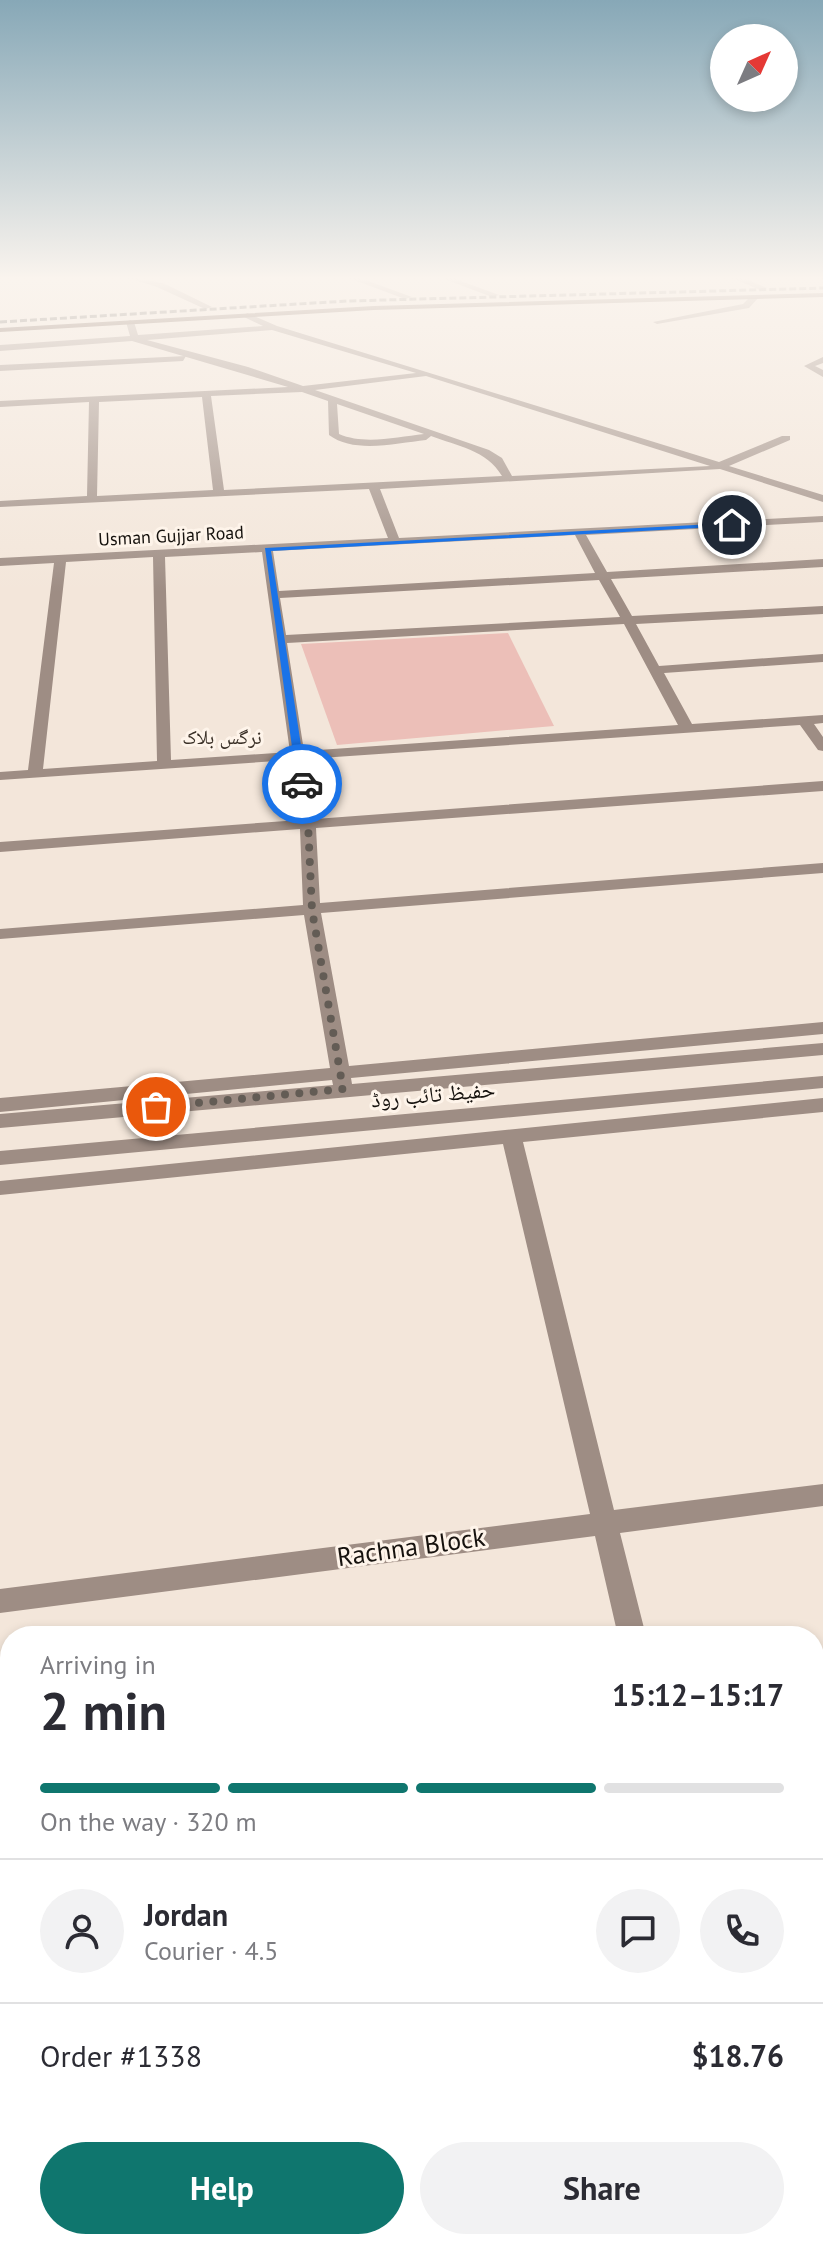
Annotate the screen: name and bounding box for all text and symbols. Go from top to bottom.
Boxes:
north arrow [710,24,798,112]
map controls [710,24,798,112]
pin [698,491,766,559]
icon: home [710,503,754,547]
street label: Usman Gujjar Road [98,520,244,551]
district label: نرگس بلاک [182,724,262,750]
courier [262,744,342,824]
icon: car [280,762,324,806]
pin [122,1073,190,1141]
street label: حفیظ تائب روڈ [370,1075,496,1113]
icon: bag [134,1085,178,1129]
street label: Rachna Block [335,1520,488,1573]
text: Arriving in [40,1648,156,1681]
text: 15:12–15:17 [612,1675,784,1714]
text: 2 min [40,1677,167,1744]
text: On the way · 320 m [40,1805,257,1838]
button: person [40,1889,124,1973]
button: chat [596,1889,680,1973]
button: phone [700,1889,784,1973]
text: Jordan [144,1895,228,1934]
text: Courier · 4.5 [144,1934,278,1967]
text: Order #1338 [40,2036,202,2075]
text: $18.76 [692,2036,784,2075]
button: Help [40,2142,404,2234]
button: Share [420,2142,784,2234]

